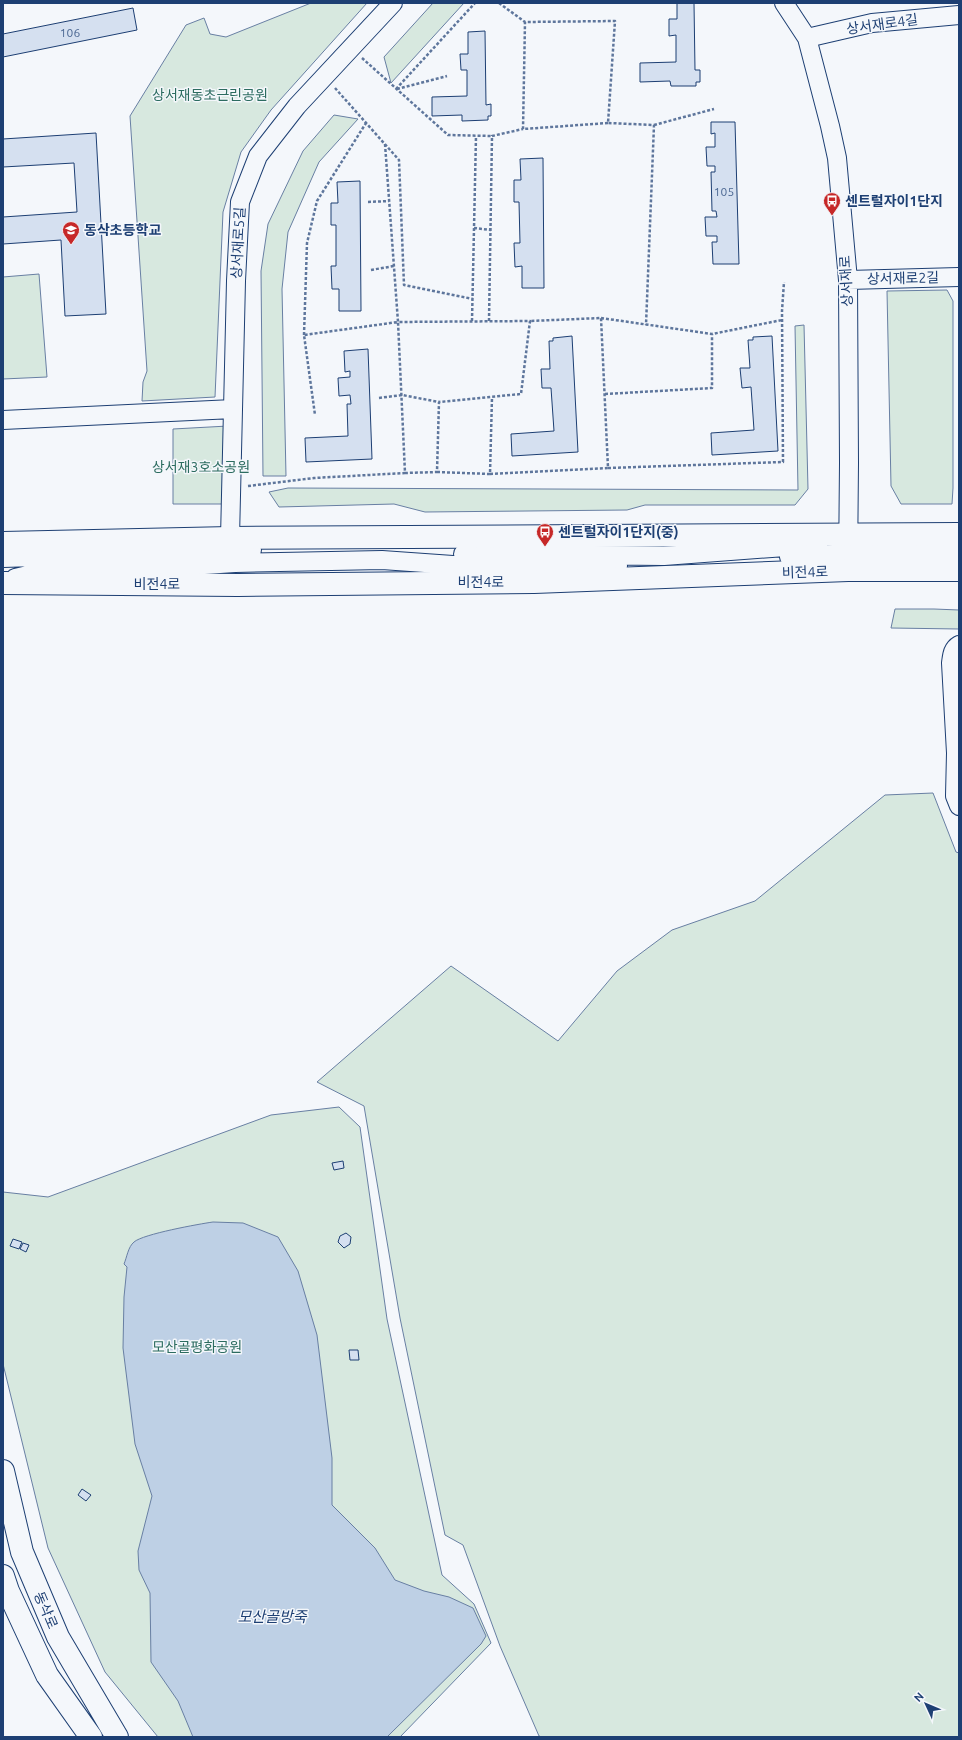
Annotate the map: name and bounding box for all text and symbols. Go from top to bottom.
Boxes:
street label: 상서재로4길 [845,11,919,37]
house number: 106 [60,26,80,39]
park label: 상서재동초근린공원 [152,87,268,103]
house number: 105 [714,185,734,198]
bus stop icon: 센트럴자이1단지 [822,191,842,216]
place label: 센트럴자이1단지 [845,193,943,209]
street label: 상서재로5길 [228,206,248,280]
school or university icon: 동삭초등학교 [61,220,81,245]
place label: 동삭초등학교 [84,222,161,238]
street label: 상서재로 [837,255,855,307]
street label: 상서재로2길 [867,269,939,287]
park label: 상서재3호소공원 [152,459,250,475]
bus stop icon: 센트럴자이1단지(중) [535,522,555,547]
place label: 센트럴자이1단지(중) [558,524,679,540]
street label: 비전4로 [781,563,829,581]
street label: 비전4로 [458,574,504,590]
street label: 비전4로 [134,576,180,592]
park label: 모산골평화공원 [152,1339,242,1355]
street label: 동삭로 [31,1589,61,1631]
water label: 모산골방죽 [237,1608,308,1625]
north arrow [906,1684,946,1724]
text: N [912,1690,926,1704]

